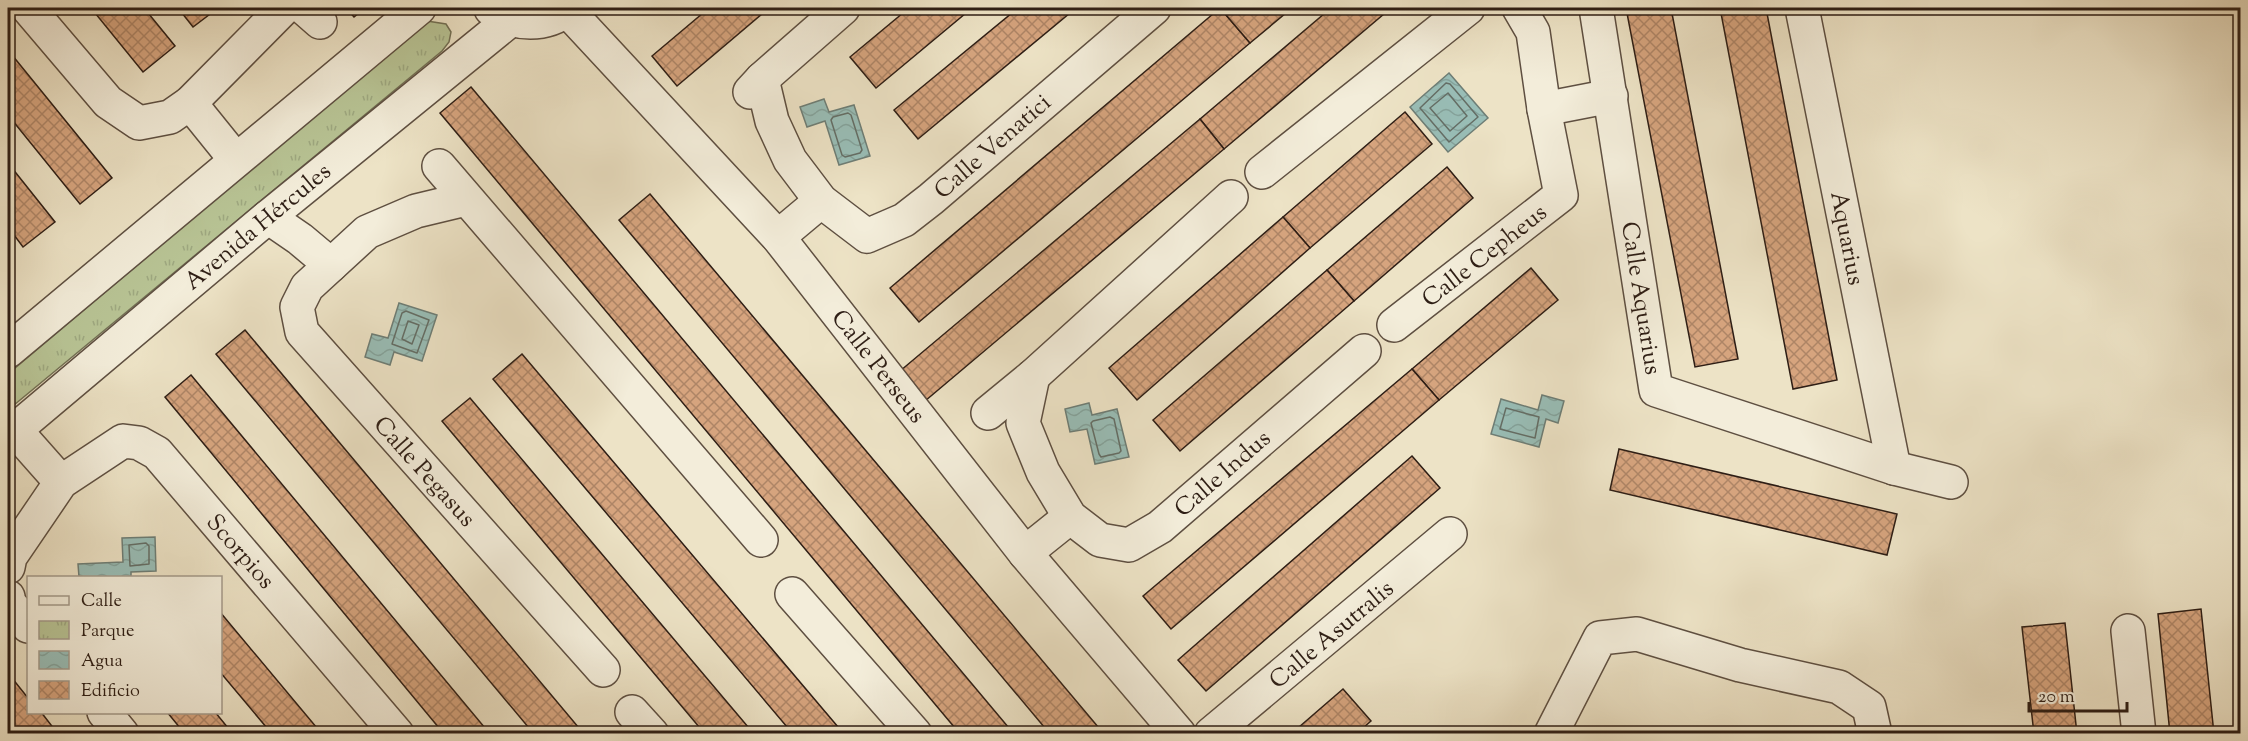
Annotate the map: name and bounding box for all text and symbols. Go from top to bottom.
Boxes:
street label: Calle Venatici [927,87,1059,208]
street label: Avenida Hércules [177,156,339,299]
street label: Aquarius [1820,189,1872,288]
street label: Calle Cepheus [1415,197,1555,316]
street label: Calle Aquarius [1611,219,1669,377]
street label: Calle Perseus [822,303,933,431]
street label: Calle Pegasus [364,409,483,535]
street label: Calle Indus [1168,423,1279,526]
street label: Scorpios [197,507,282,597]
street label: Calle Asutralis [1263,573,1402,698]
legend [27,576,222,714]
text: Calle [81,589,122,615]
text: Parque [81,619,134,645]
text: Agua [81,649,123,675]
scale bar [2029,675,2126,713]
text: Edificio [81,679,140,705]
text: 20 m [2038,685,2075,711]

